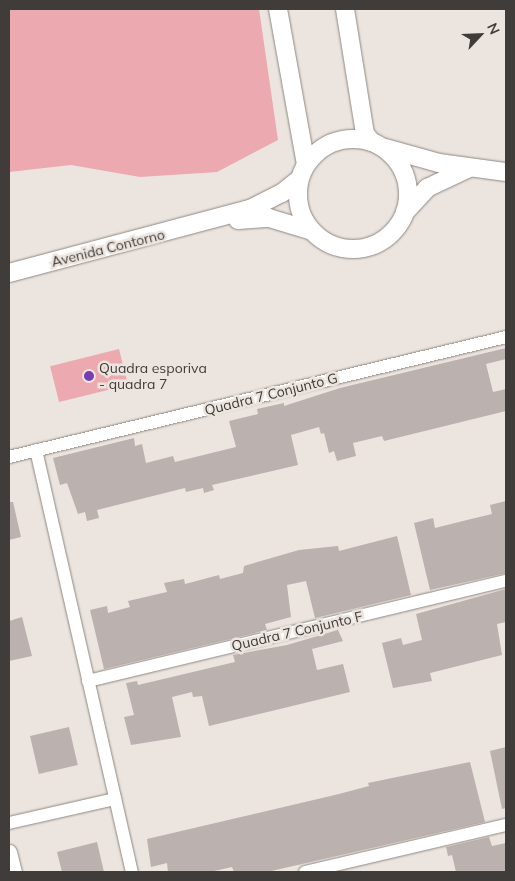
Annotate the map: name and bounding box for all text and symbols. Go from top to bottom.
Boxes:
north arrow [455,10,505,60]
text: N [483,20,504,37]
street label: Avenida Contorno [50,226,166,270]
place label: Quadra esporiva - quadra 7 [99,360,207,392]
street label: Quadra 7 Conjunto G [203,369,339,419]
marker: Quadra esporiva - quadra 7 [83,370,95,382]
street label: Quadra 7 Conjunto F [230,608,364,654]

